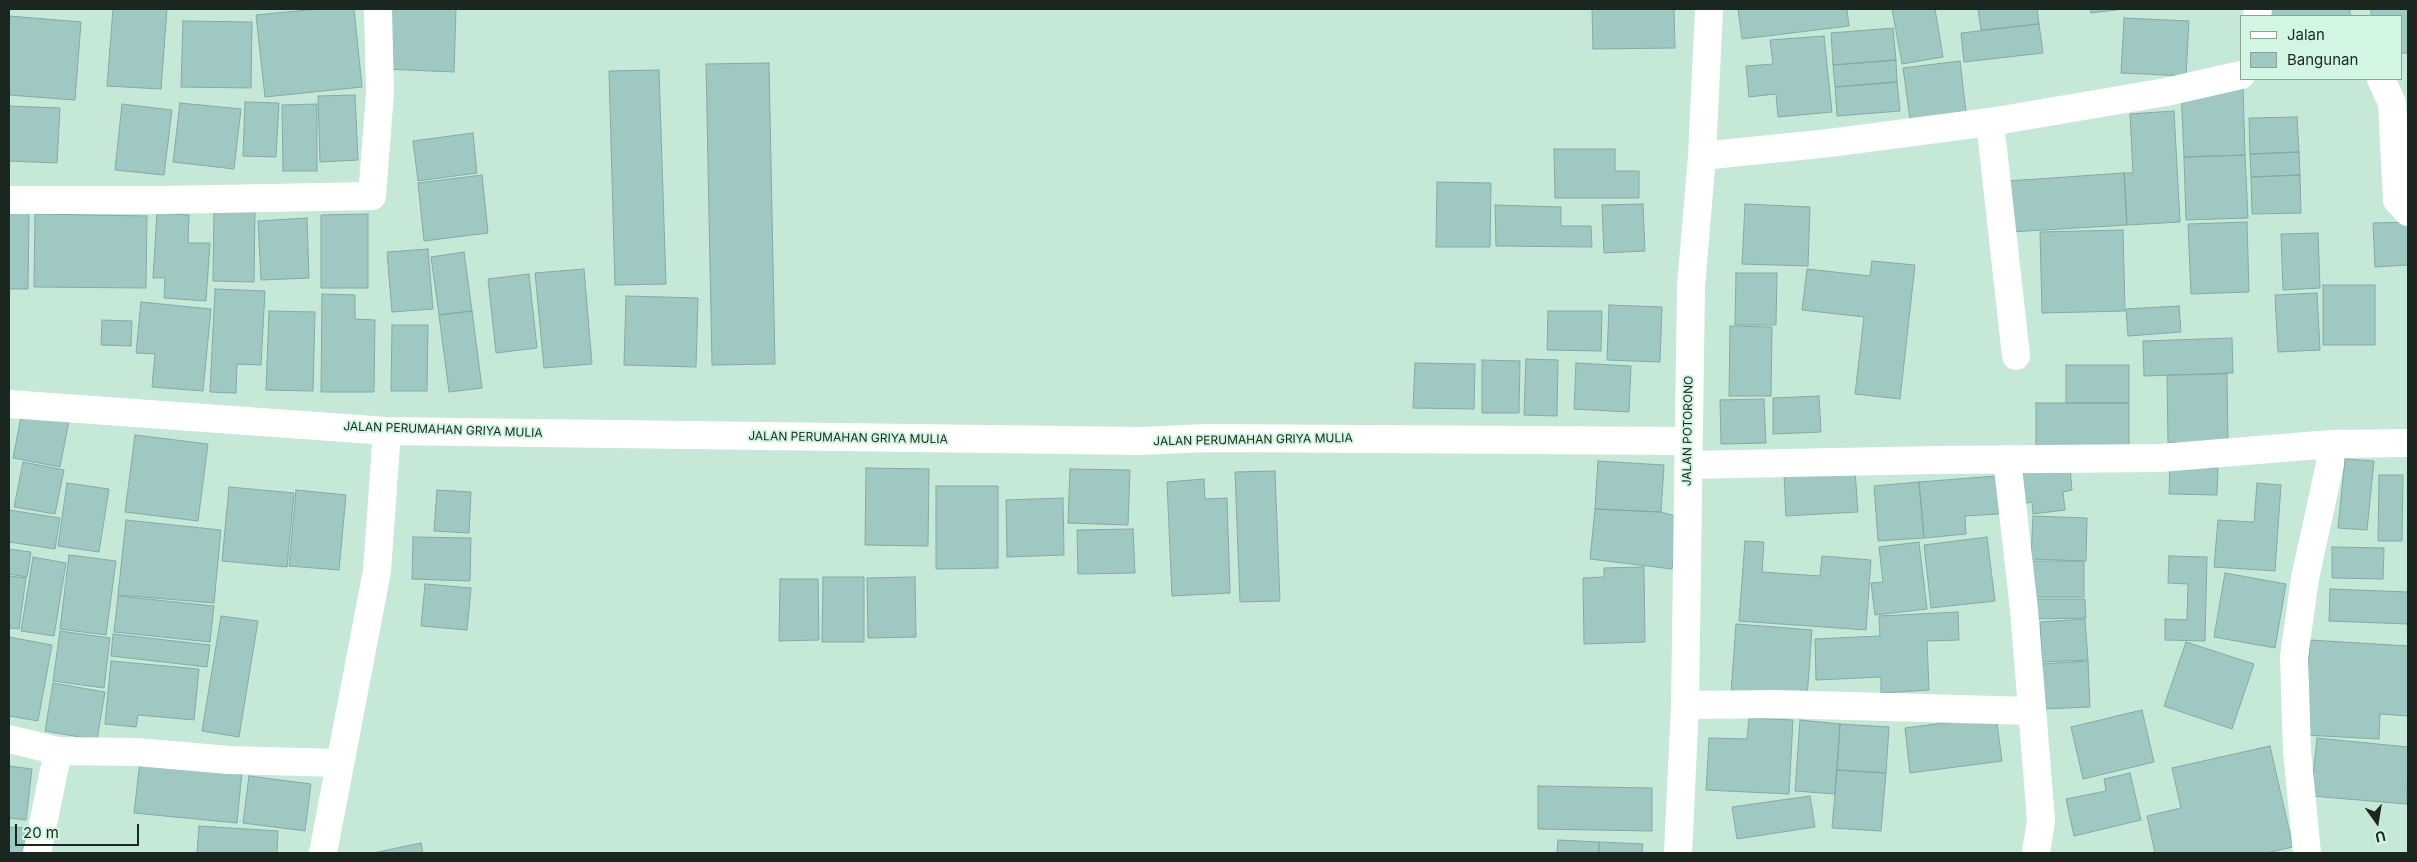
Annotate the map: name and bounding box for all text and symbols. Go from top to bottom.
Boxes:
legend [2240,15,2402,80]
text: Jalan [2287,25,2325,44]
text: Bangunan [2287,50,2358,69]
street label: JALAN POTORONO [1680,376,1696,486]
street label: JALAN PERUMAHAN GRIYA MULIA [343,419,543,441]
street label: JALAN PERUMAHAN GRIYA MULIA [748,429,948,447]
street label: JALAN PERUMAHAN GRIYA MULIA [1153,431,1353,449]
north arrow [2352,797,2402,847]
scale bar [18,814,141,846]
text: 20 m [23,823,59,842]
text: U [2374,828,2387,847]

